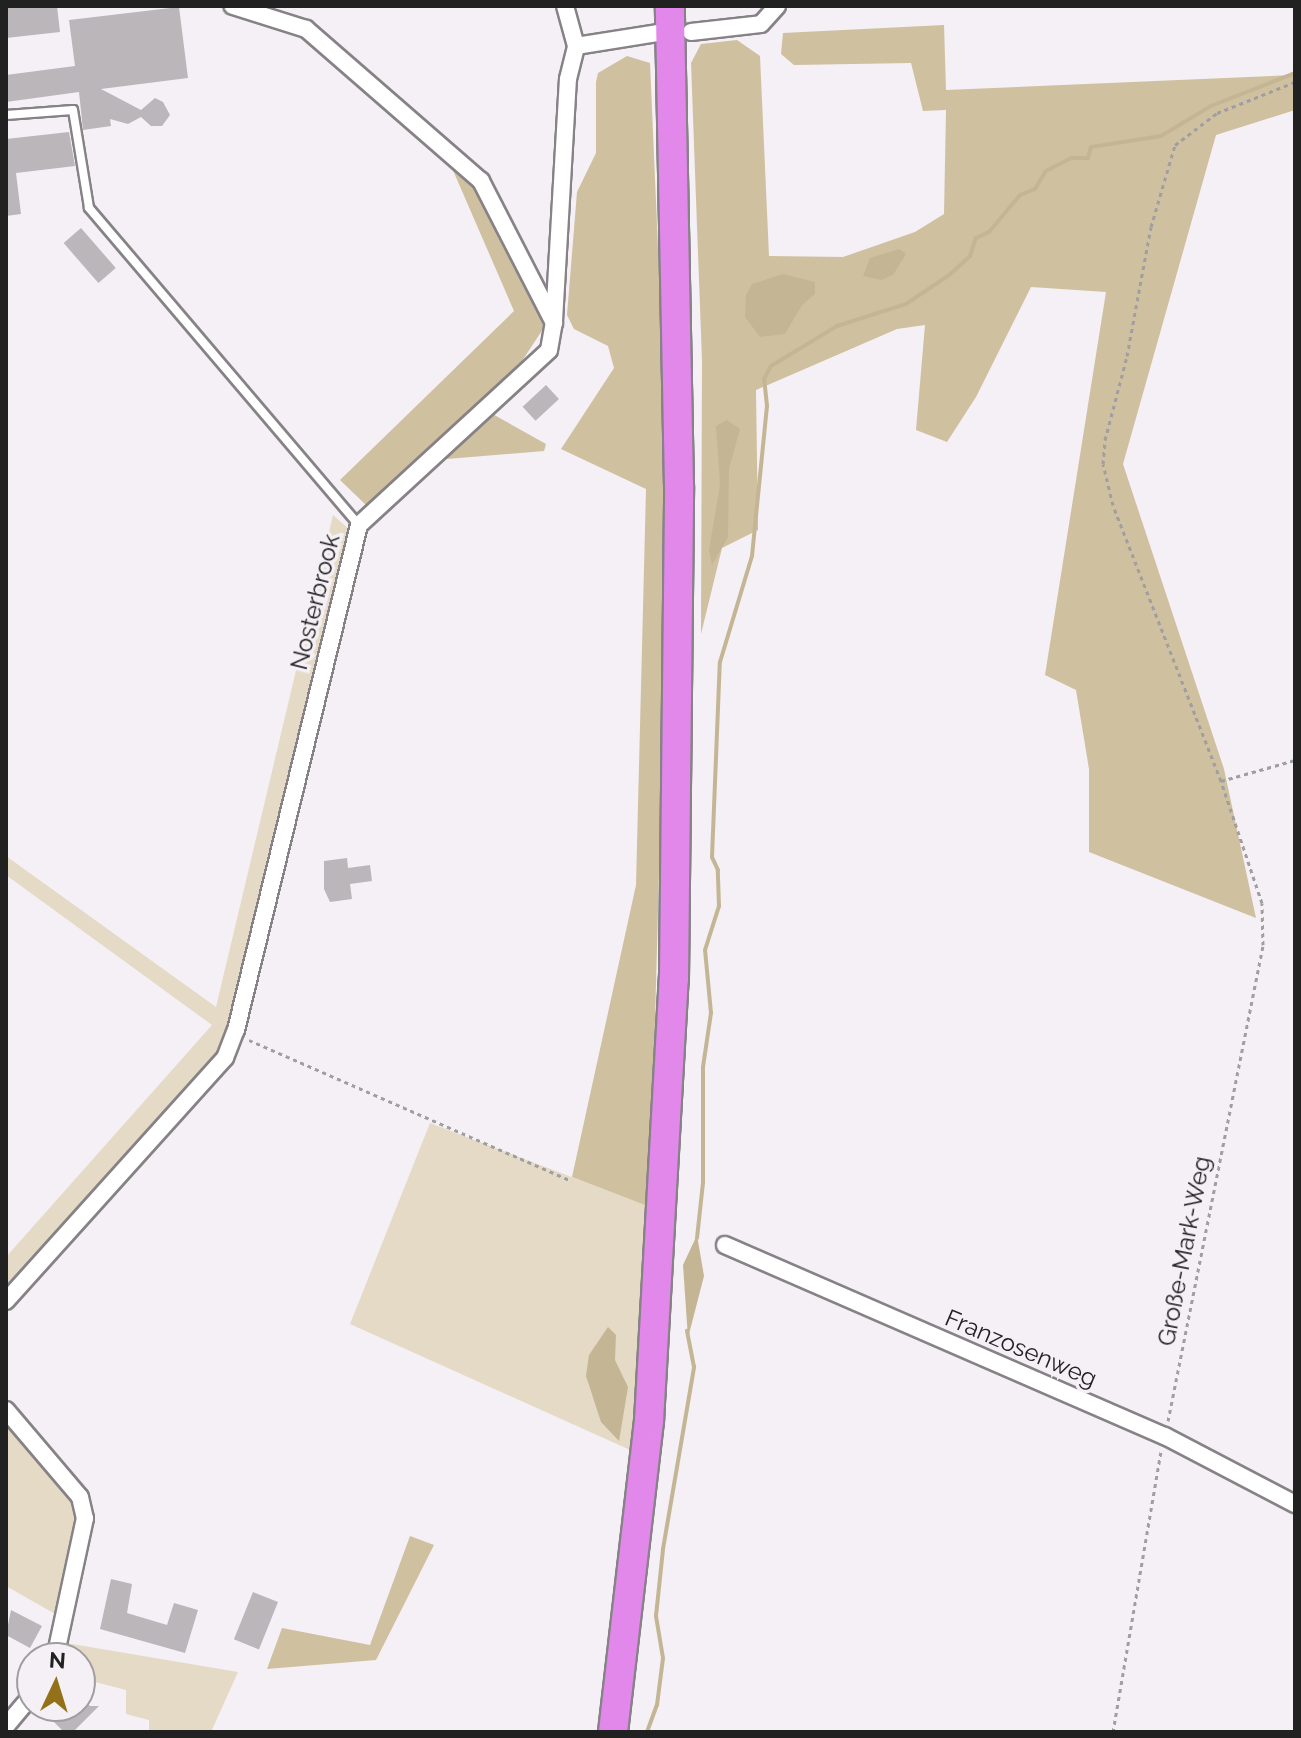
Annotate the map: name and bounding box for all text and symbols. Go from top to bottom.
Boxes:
street label: Nosterbrook [284,531,346,673]
street label: Große-Mark-Weg [1151,1154,1217,1348]
street label: Franzosenweg [941,1303,1101,1393]
north arrow [16,1642,96,1722]
text: N [48,1646,67,1674]

